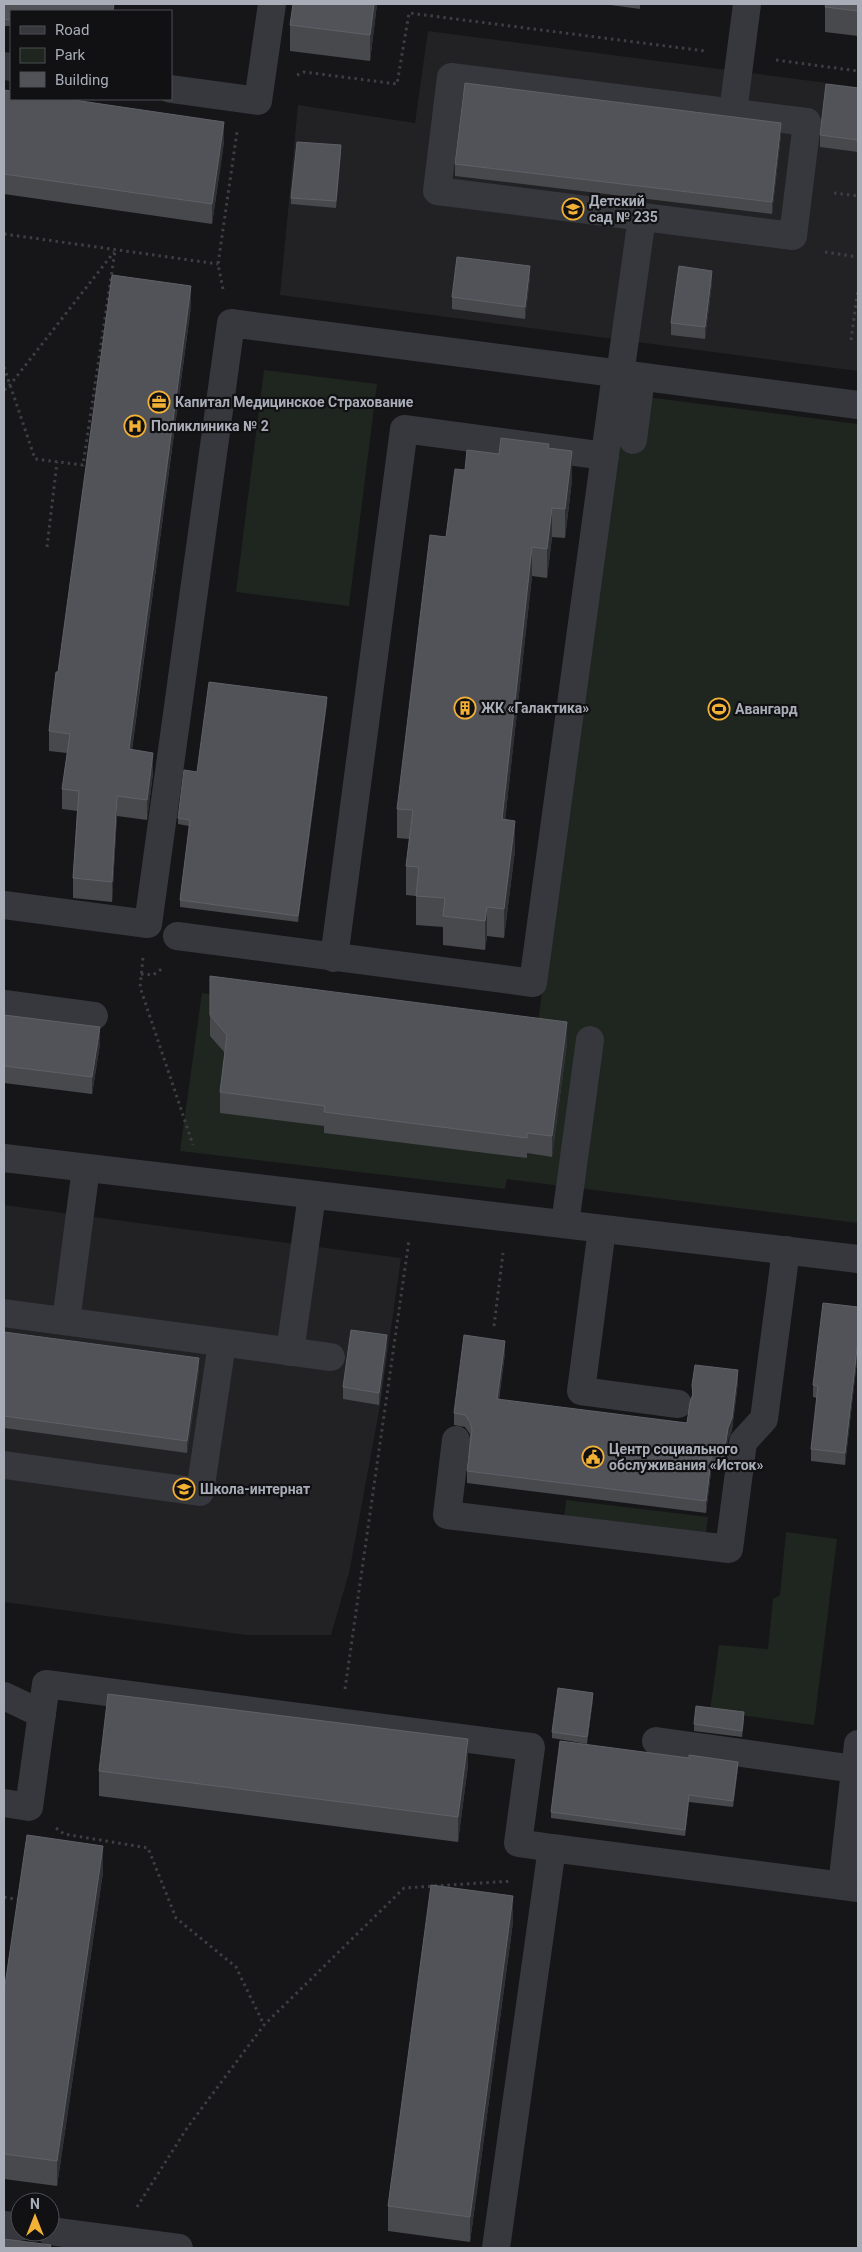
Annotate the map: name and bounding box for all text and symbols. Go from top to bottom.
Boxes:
legend [10,10,172,100]
text: Road [55,21,89,39]
text: Park [55,46,86,64]
text: Building [55,71,109,89]
place label: Детский сад № 235 [589,193,658,225]
school or university icon: Детский сад № 235 [561,197,585,221]
office icon: Капитал Медицинское Страхование [147,390,171,414]
place label: Капитал Медицинское Страхование [175,394,414,410]
hospital icon: Поликлиника № 2 [123,414,147,438]
place label: Поликлиника № 2 [151,418,269,434]
building icon: ЖК «Галактика» [453,696,477,720]
sports icon: Авангард [707,697,731,721]
place label: ЖК «Галактика» [481,700,589,716]
place label: Авангард [735,701,798,717]
place label: Центр социального обслуживания «Исток» [609,1441,763,1473]
public building icon: Центр социального обслуживания «Исток» [581,1445,605,1469]
school or university icon: Школа-интернат [172,1477,196,1501]
place label: Школа-интернат [200,1481,310,1497]
north arrow [10,2192,60,2242]
text: N [30,2196,40,2212]

